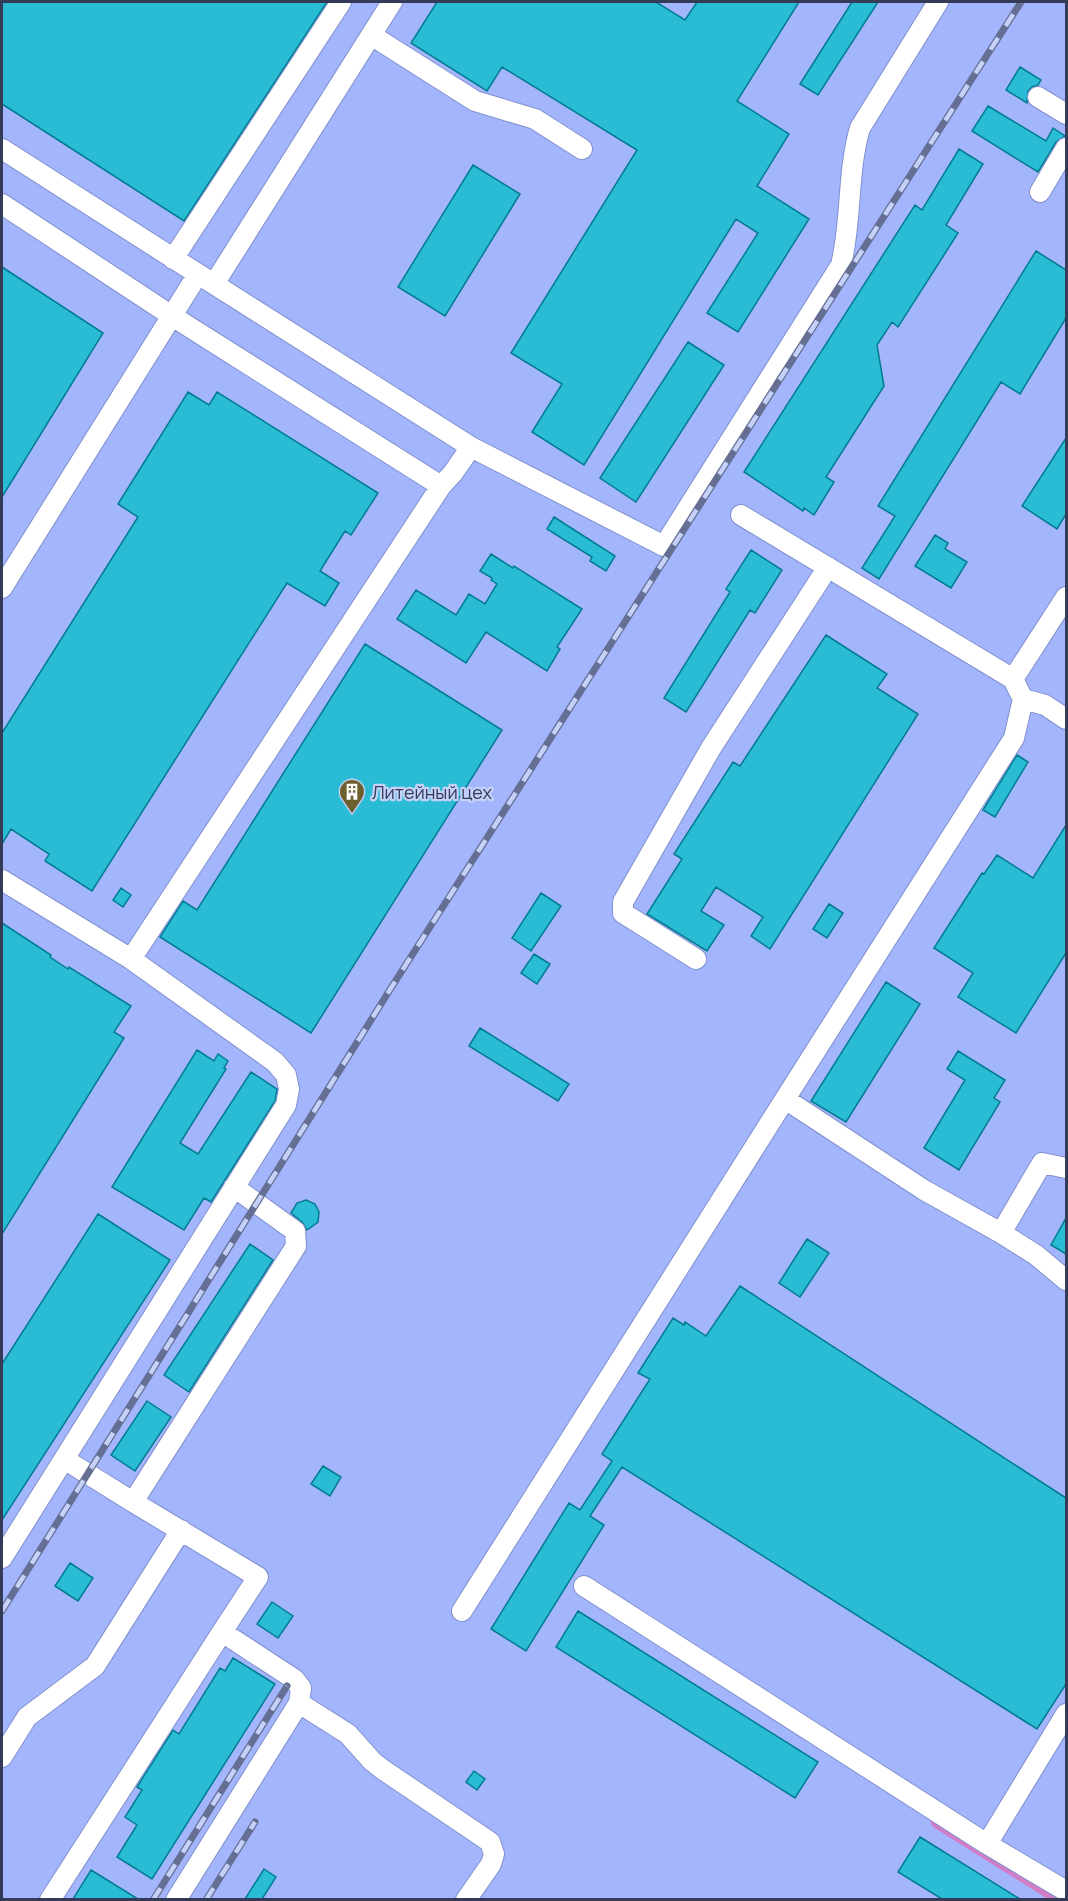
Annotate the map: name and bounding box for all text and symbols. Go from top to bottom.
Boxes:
building icon: Литейный цех [337,777,367,815]
place label: Литейный цех [372,780,493,804]

